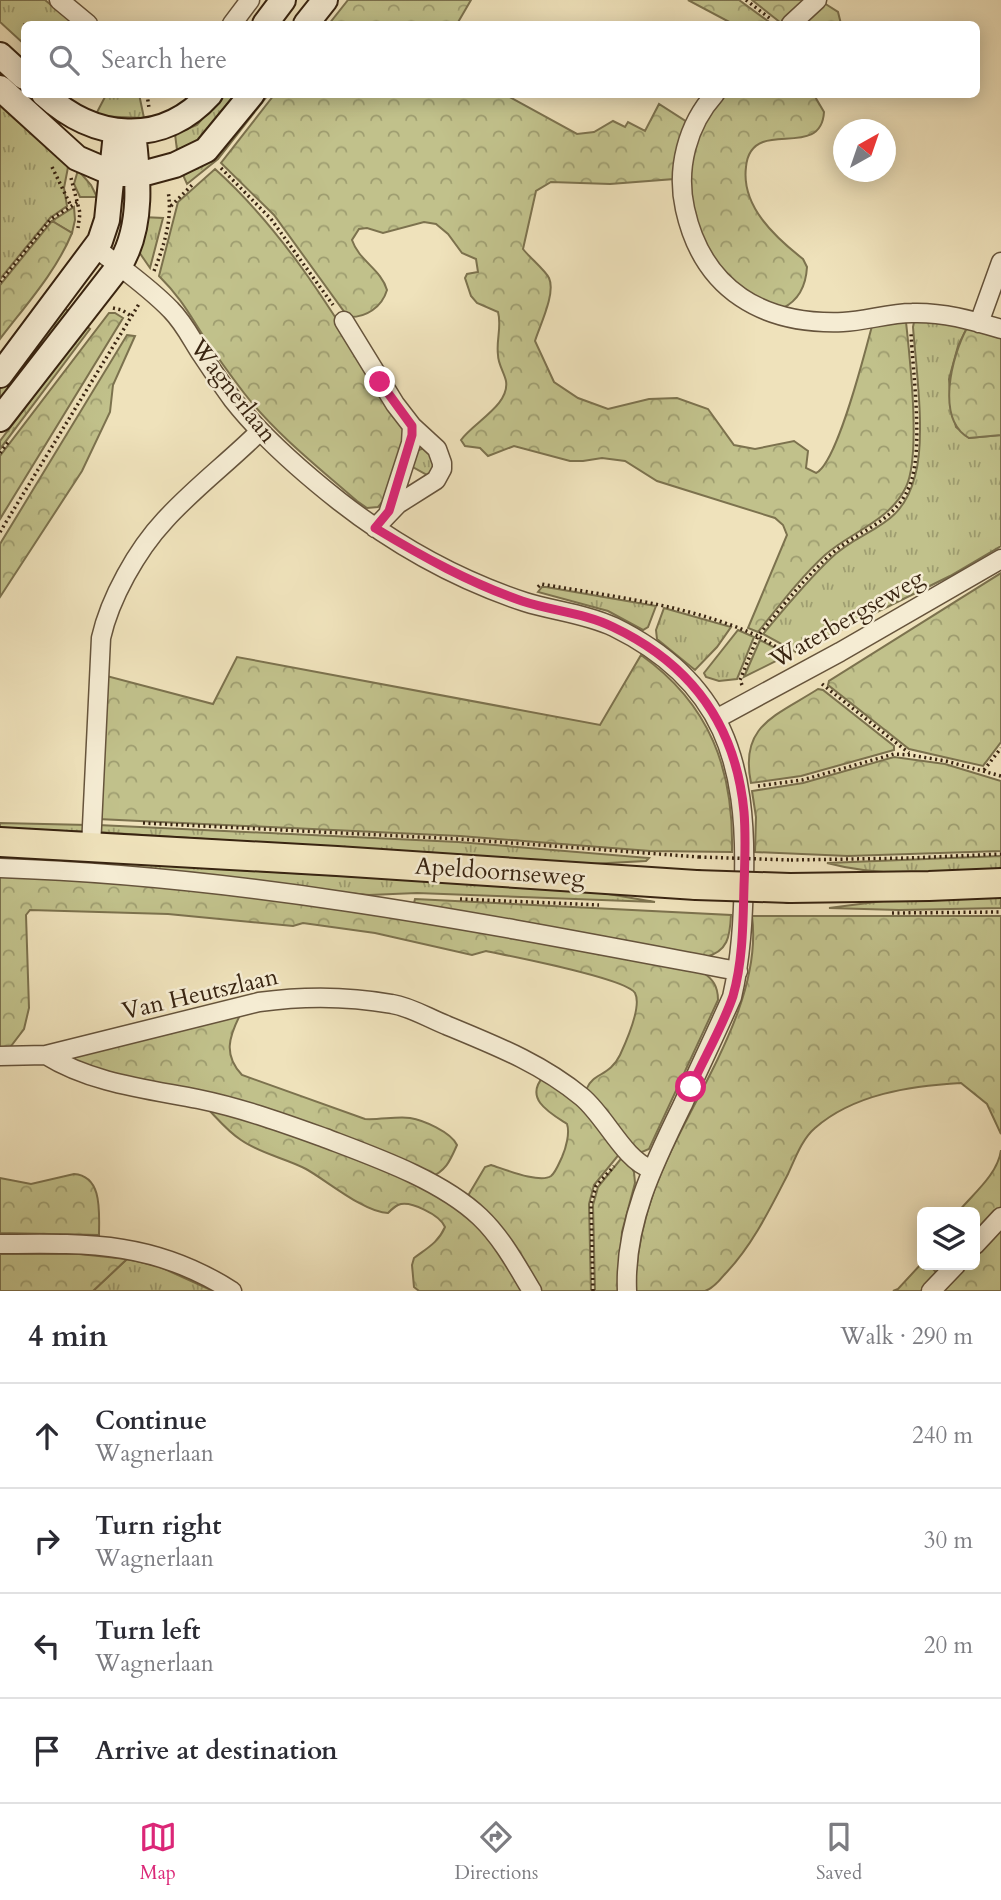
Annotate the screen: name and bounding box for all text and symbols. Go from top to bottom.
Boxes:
search box [21,21,980,98]
icon: search [45,41,83,79]
text: Search here [101,42,227,77]
north arrow [833,119,896,182]
street label: Wagnerlaan [181,331,284,450]
route end [364,366,395,397]
street label: Waterbergseweg [763,561,930,677]
street label: Apeldoornseweg [414,850,587,894]
street label: Van Heutszlaan [119,960,282,1028]
route start [675,1071,706,1102]
map controls [917,1207,980,1270]
button: layers [917,1207,980,1270]
text: 4 min [28,1316,108,1357]
text: Walk · 290 m [840,1321,973,1352]
text: Continue [95,1403,207,1438]
icon: ahead [28,1417,66,1455]
text: 240 m [912,1420,973,1451]
text: Wagnerlaan [95,1438,214,1469]
text: Turn right [95,1508,222,1543]
icon: right [28,1522,66,1560]
text: 30 m [924,1525,973,1556]
text: Wagnerlaan [95,1543,214,1574]
text: Turn left [95,1613,200,1648]
icon: left [28,1627,66,1665]
text: 20 m [924,1630,973,1661]
text: Wagnerlaan [95,1648,214,1679]
icon: arrive [28,1732,66,1770]
text: Arrive at destination [95,1733,338,1768]
tab: Map [139,1818,177,1886]
tab: Directions [455,1818,538,1886]
tab: Saved [816,1818,862,1886]

